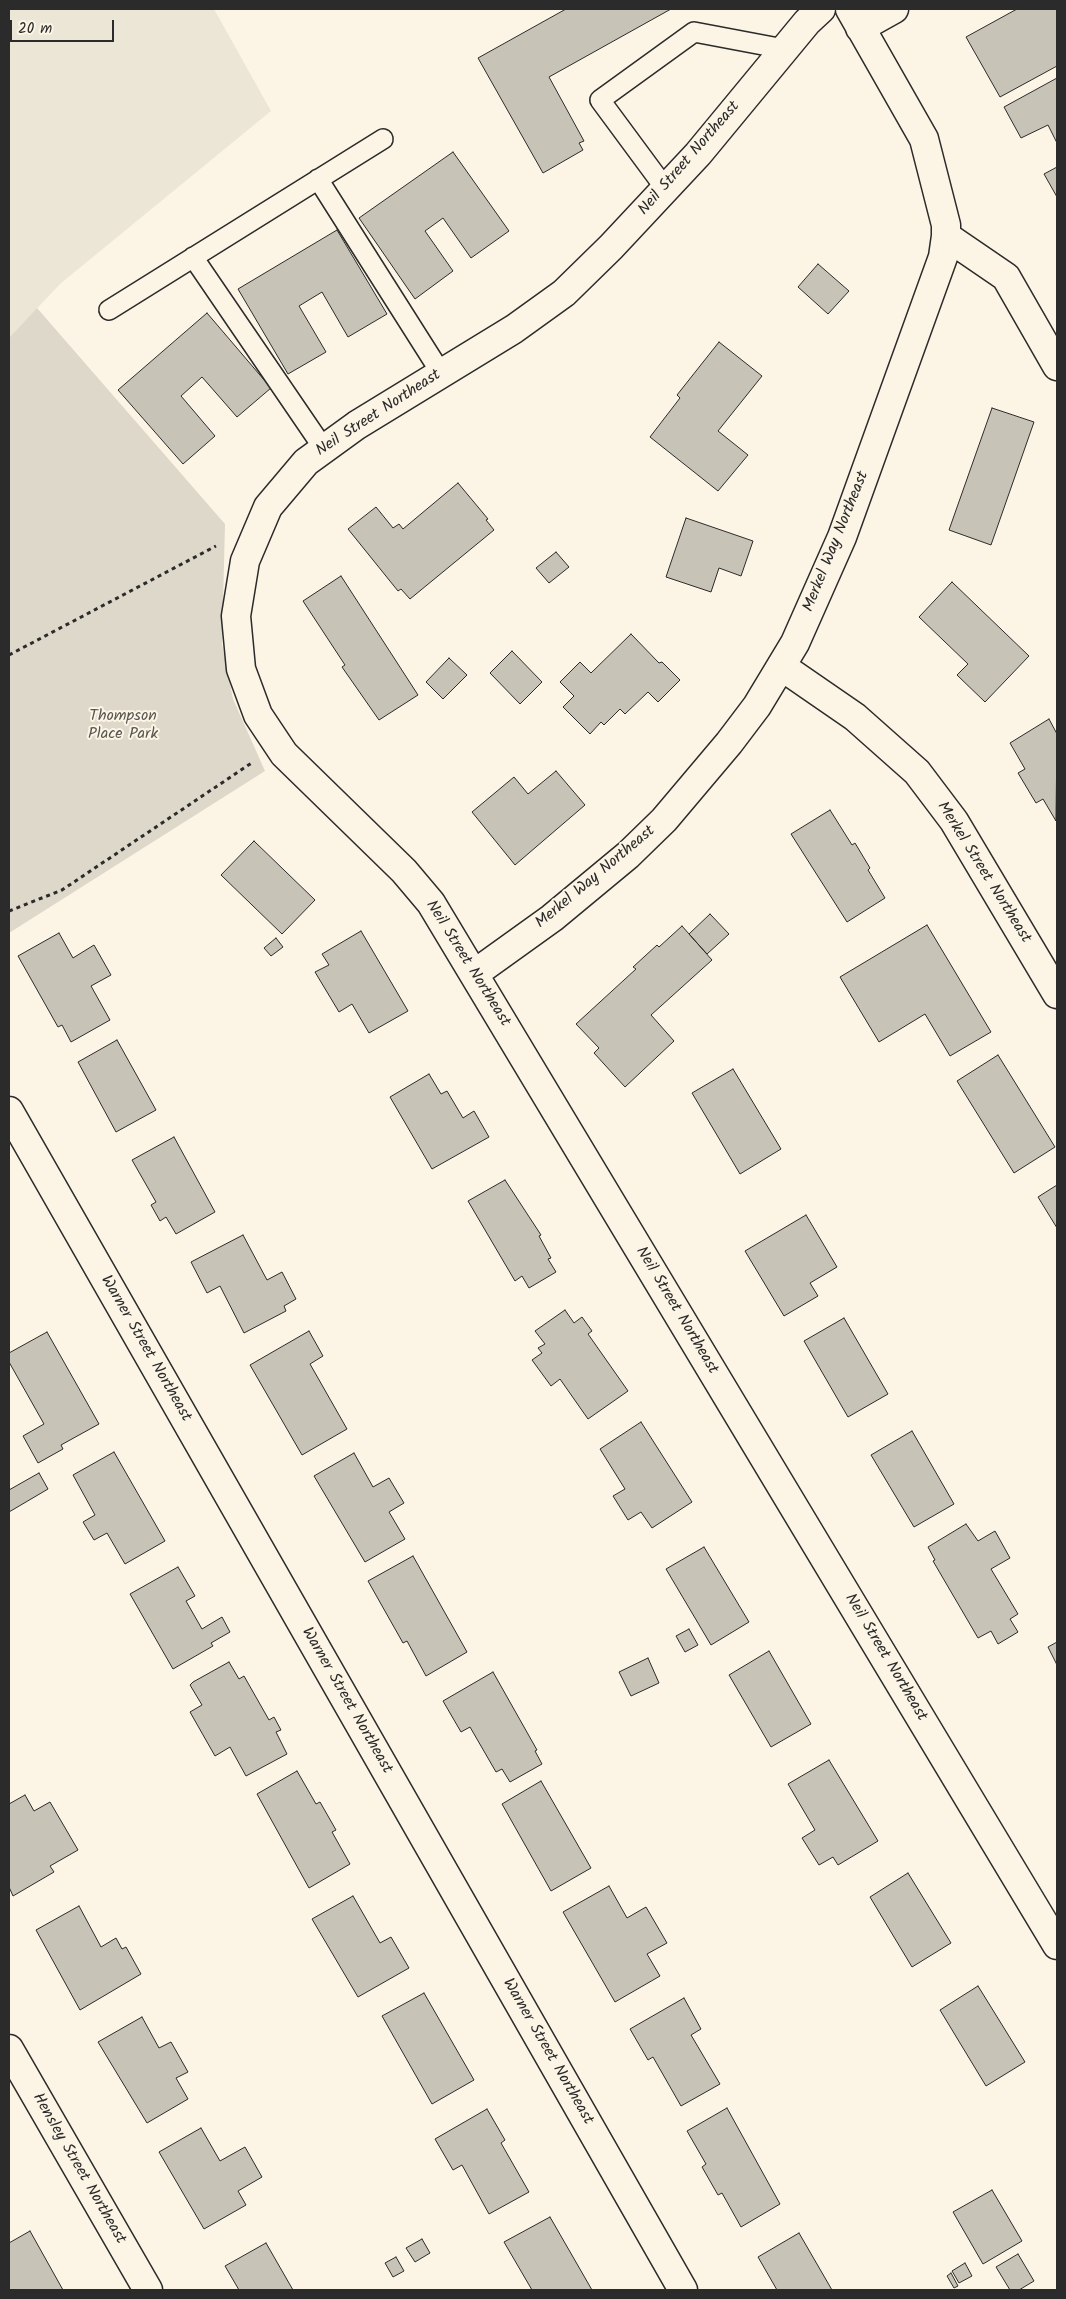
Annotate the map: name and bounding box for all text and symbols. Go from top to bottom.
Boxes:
scale bar [12,10,116,42]
text: 20 m [18,17,52,41]
street label: Neil Street Northeast [635,98,745,220]
street label: Neil Street Northeast [313,366,445,462]
street label: Merkel Way Northeast [800,469,874,615]
park label: Thompson Place Park [88,707,158,745]
street label: Merkel Street Northeast [932,799,1034,947]
street label: Merkel Way Northeast [532,822,660,934]
street label: Neil Street Northeast [420,897,514,1031]
street label: Neil Street Northeast [630,1244,722,1378]
street label: Warner Street Northeast [95,1272,195,1426]
street label: Neil Street Northeast [839,1591,931,1725]
street label: Warner Street Northeast [296,1624,396,1778]
street label: Warner Street Northeast [497,1975,597,2129]
street label: Hensley Street Northeast [27,2090,129,2248]

